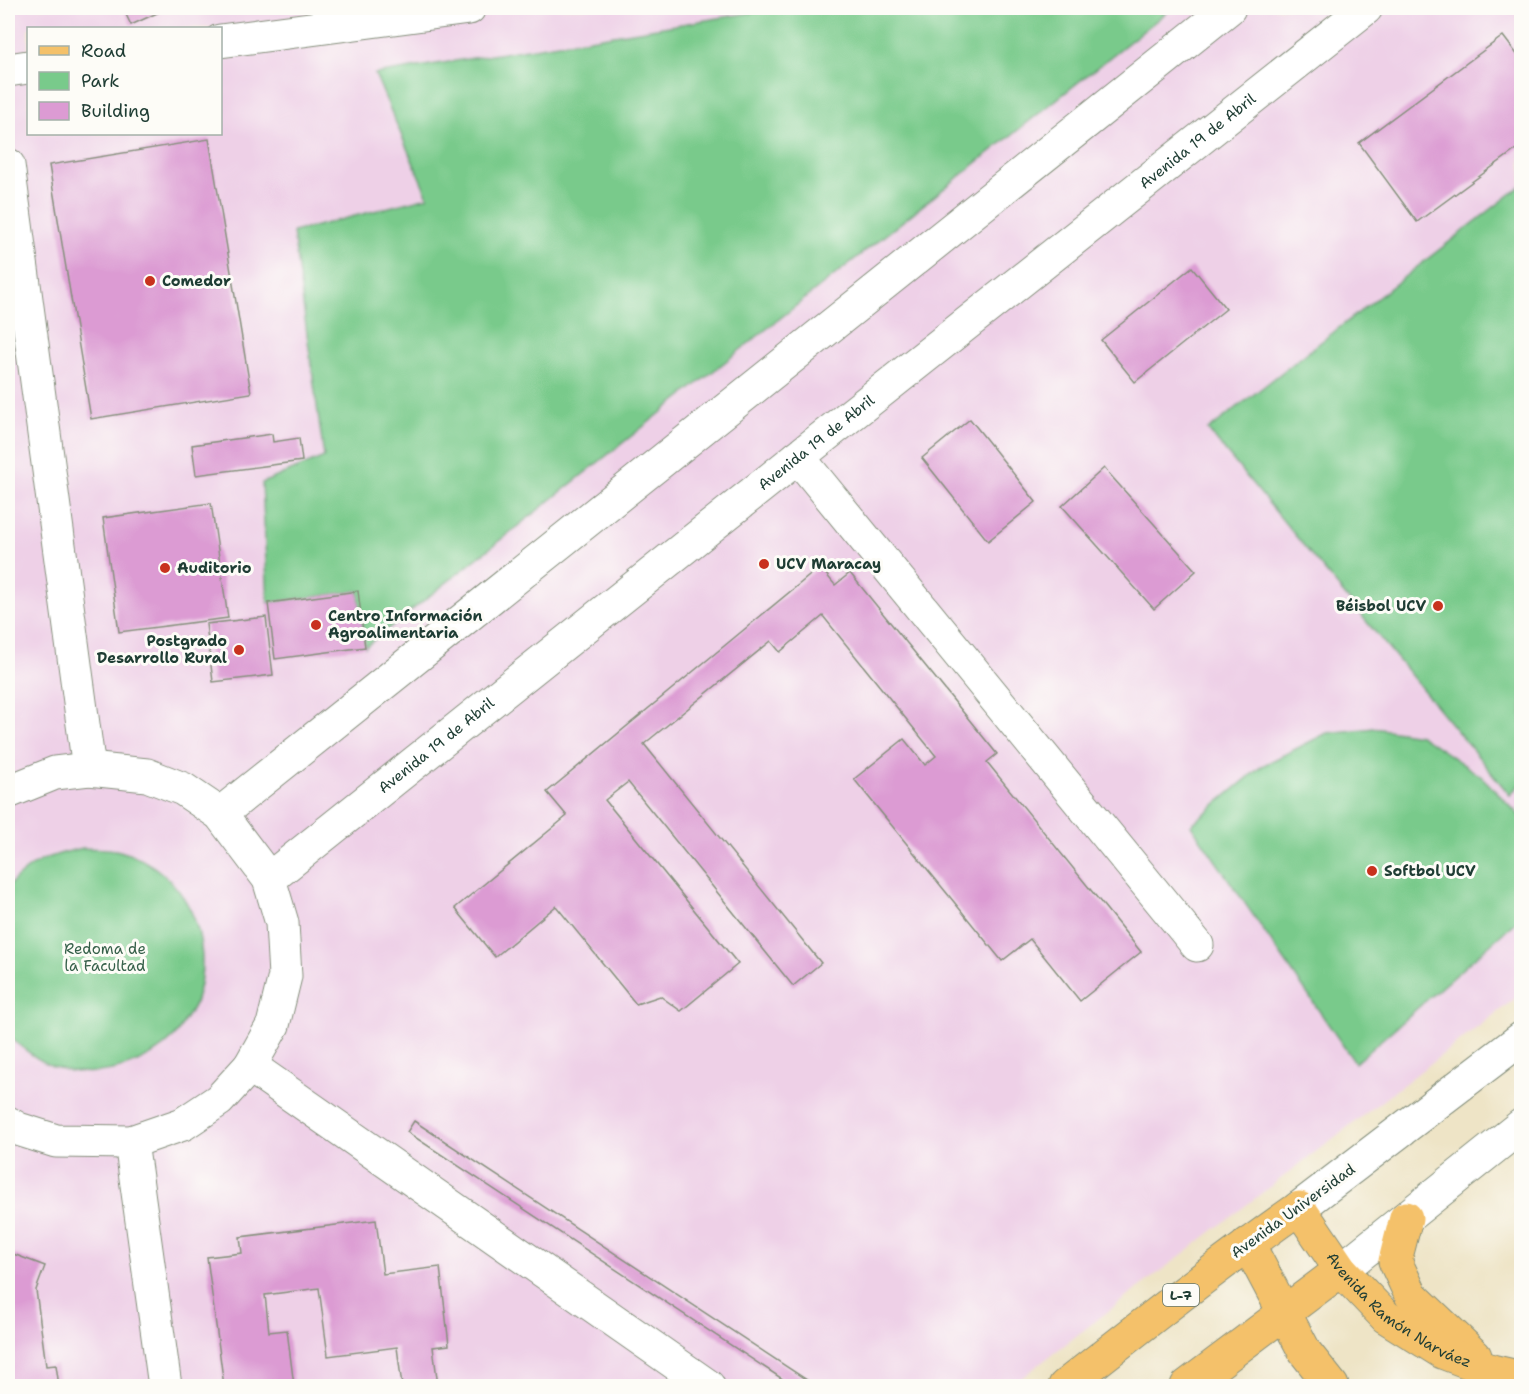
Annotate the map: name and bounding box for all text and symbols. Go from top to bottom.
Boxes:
legend [27,27,222,135]
text: Road [81,39,126,63]
text: Park [81,69,120,93]
street label: Avenida 19 de Abril [1135,89,1260,193]
text: Building [81,99,150,123]
place label: Comedor [162,271,231,291]
marker: Comedor [143,274,157,288]
street label: Avenida 19 de Abril [754,390,879,495]
place label: UCV Maracay [776,554,881,574]
marker: UCV Maracay [757,557,771,571]
place label: Auditorio [177,558,252,578]
marker: Auditorio [158,561,172,575]
place label: Béisbol UCV [1336,596,1426,616]
marker: Béisbol UCV [1431,599,1445,613]
place label: Centro Información Agroalimentaria [328,606,483,643]
marker: Centro Información Agroalimentaria [309,618,323,632]
place label: Postgrado Desarrollo Rural [97,631,227,668]
marker: Postgrado Desarrollo Rural [232,643,246,657]
street label: Avenida 19 de Abril [374,693,499,798]
place label: Softbol UCV [1384,861,1476,881]
marker: Softbol UCV [1365,864,1379,878]
park label: Redoma de la Facultad [64,939,146,976]
street label: Avenida Universidad [1227,1159,1359,1263]
street label: Avenida Ramón Narváez [1322,1248,1474,1372]
road number: L-7 [1163,1284,1199,1306]

